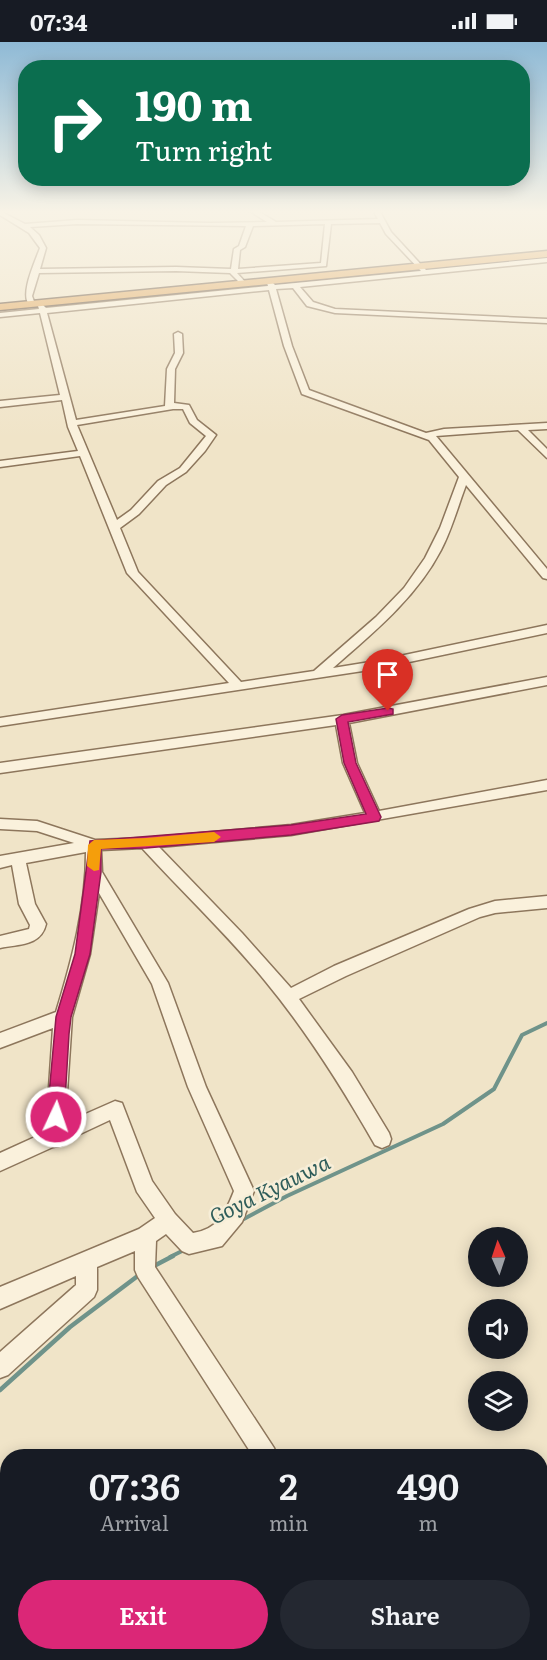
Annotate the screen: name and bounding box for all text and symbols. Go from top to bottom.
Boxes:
text: 07:34 [30,5,88,38]
text: 190 m [135,72,253,134]
icon: right [36,84,114,162]
text: Turn right [135,129,272,169]
pin [362,649,413,711]
icon: arrive [371,658,404,691]
position arrow [24,1085,88,1149]
water label: Goya Kyauwa [203,1145,335,1230]
north arrow [468,1227,528,1287]
map controls [468,1227,528,1431]
button: sound [468,1299,528,1359]
button: layers [468,1371,528,1431]
text: 07:36 [89,1458,180,1511]
text: 2 [279,1458,298,1511]
text: 490 [397,1458,459,1511]
text: Arrival [100,1507,169,1537]
text: min [269,1507,308,1537]
text: m [418,1507,438,1537]
button: Exit [18,1580,268,1649]
button: Share [280,1580,530,1649]

